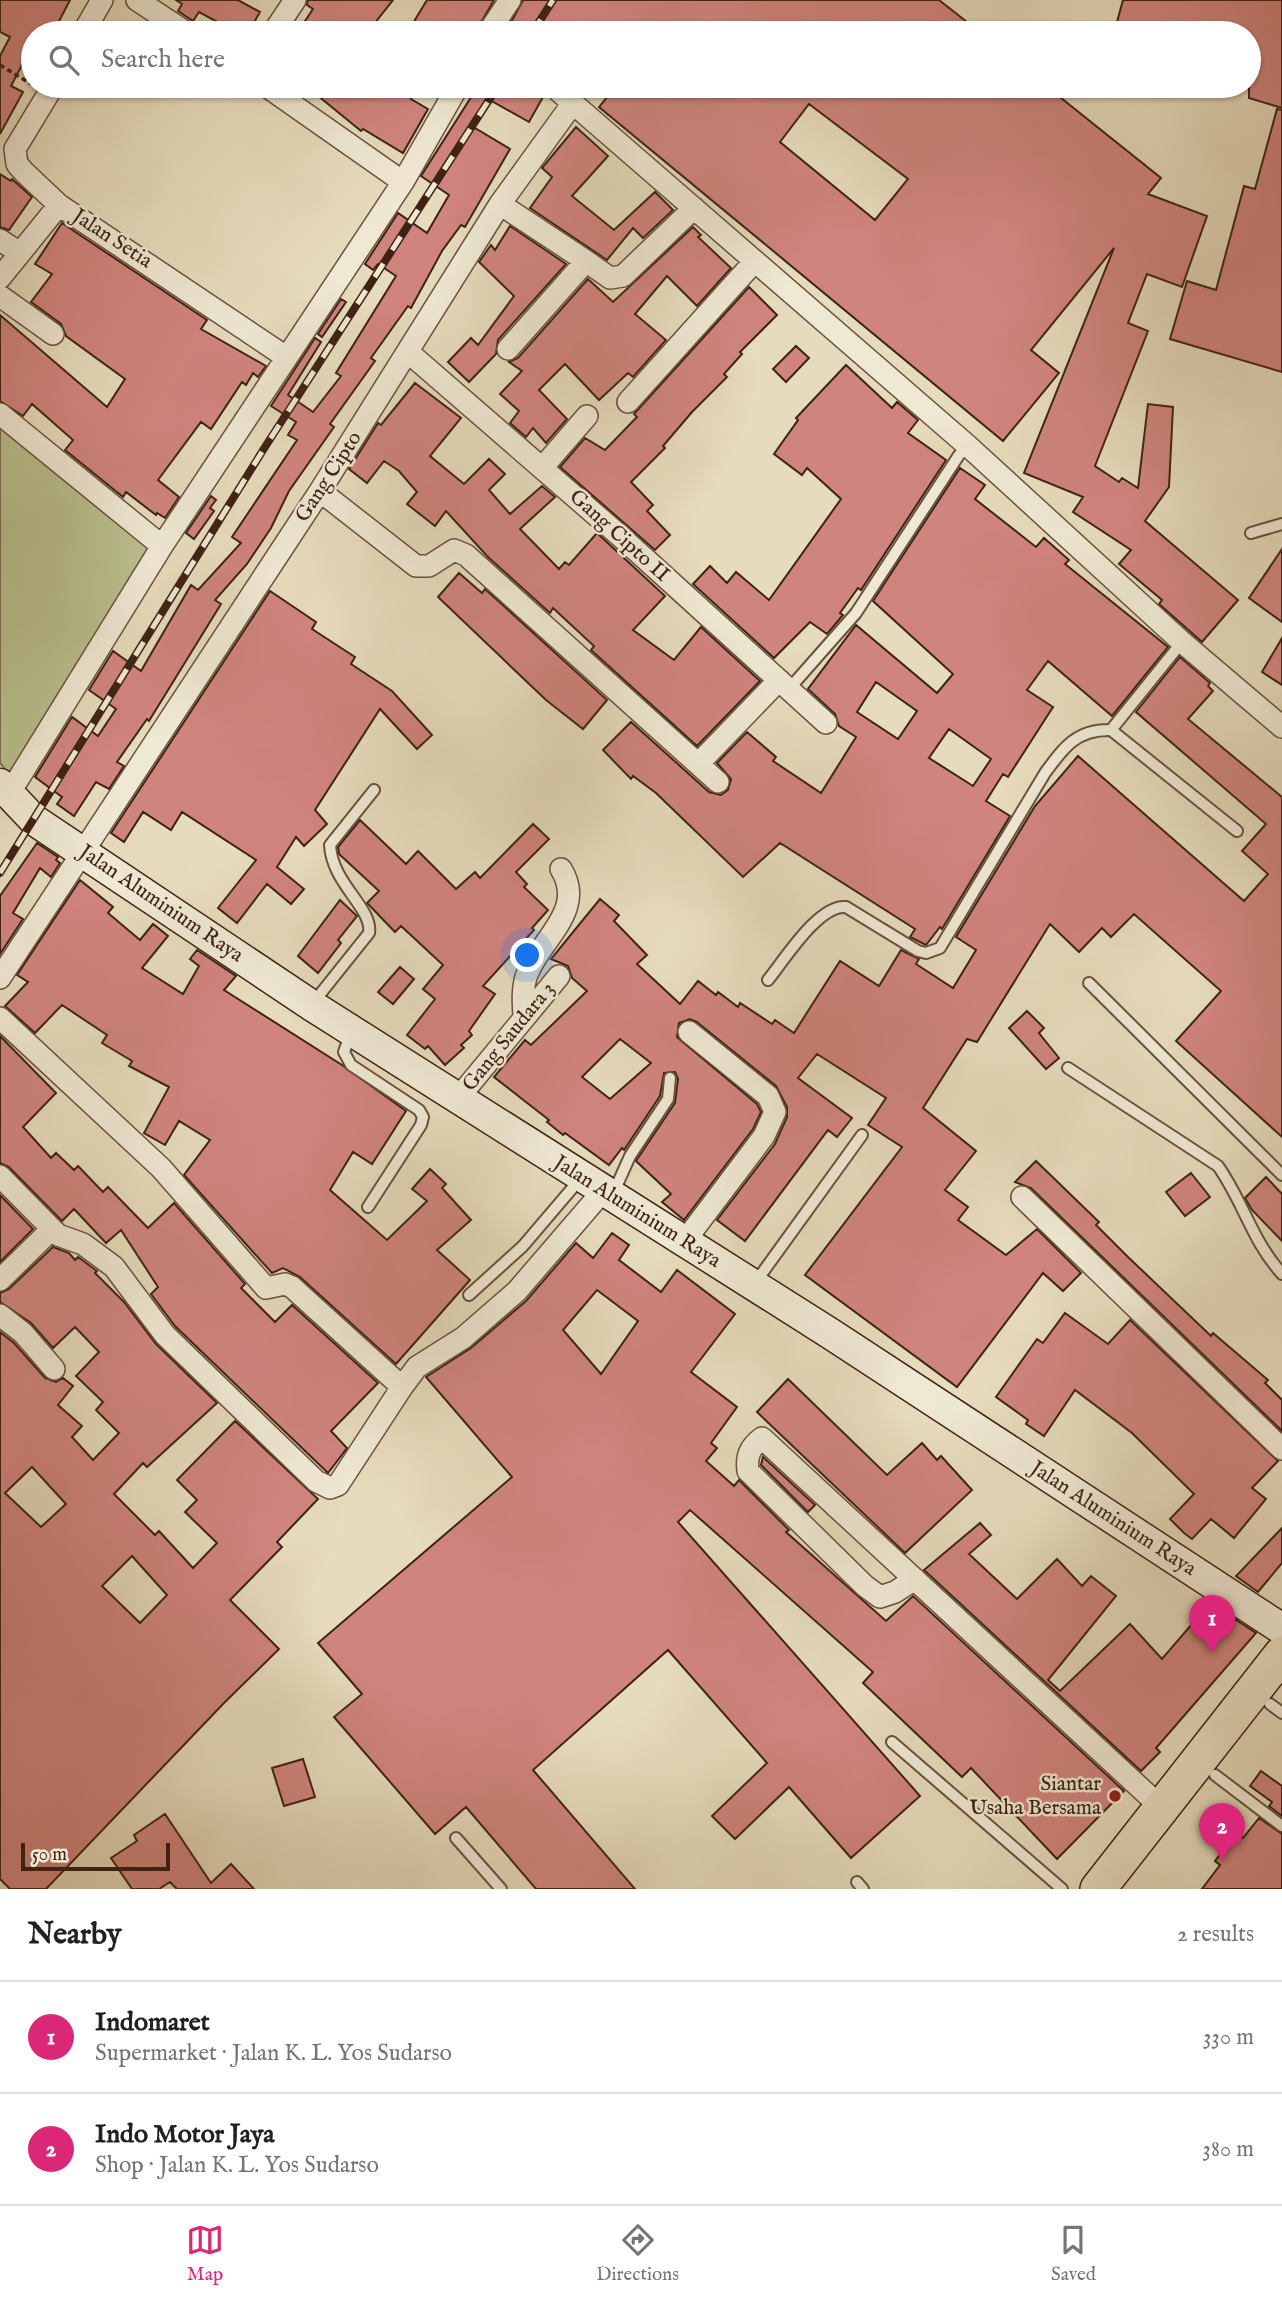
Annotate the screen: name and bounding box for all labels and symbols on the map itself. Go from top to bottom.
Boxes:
street label: Jalan Setia [65,202,158,275]
street label: Gang Cipto [290,426,368,528]
street label: Gang Cipto II [563,484,675,588]
street label: Jalan Aluminium Raya [72,838,249,970]
your location [510,938,544,972]
street label: Gang Saudara 3 [457,977,561,1097]
street label: Jalan Aluminium Raya [546,1148,727,1275]
street label: Jalan Aluminium Raya [1023,1454,1202,1583]
pin: 1 [1189,1595,1235,1653]
place label: Siantar Usaha Bersama [969,1771,1102,1822]
marker: Siantar Usaha Bersama [1107,1788,1123,1804]
pin: 2 [1199,1803,1245,1861]
scale bar [21,1840,170,1872]

